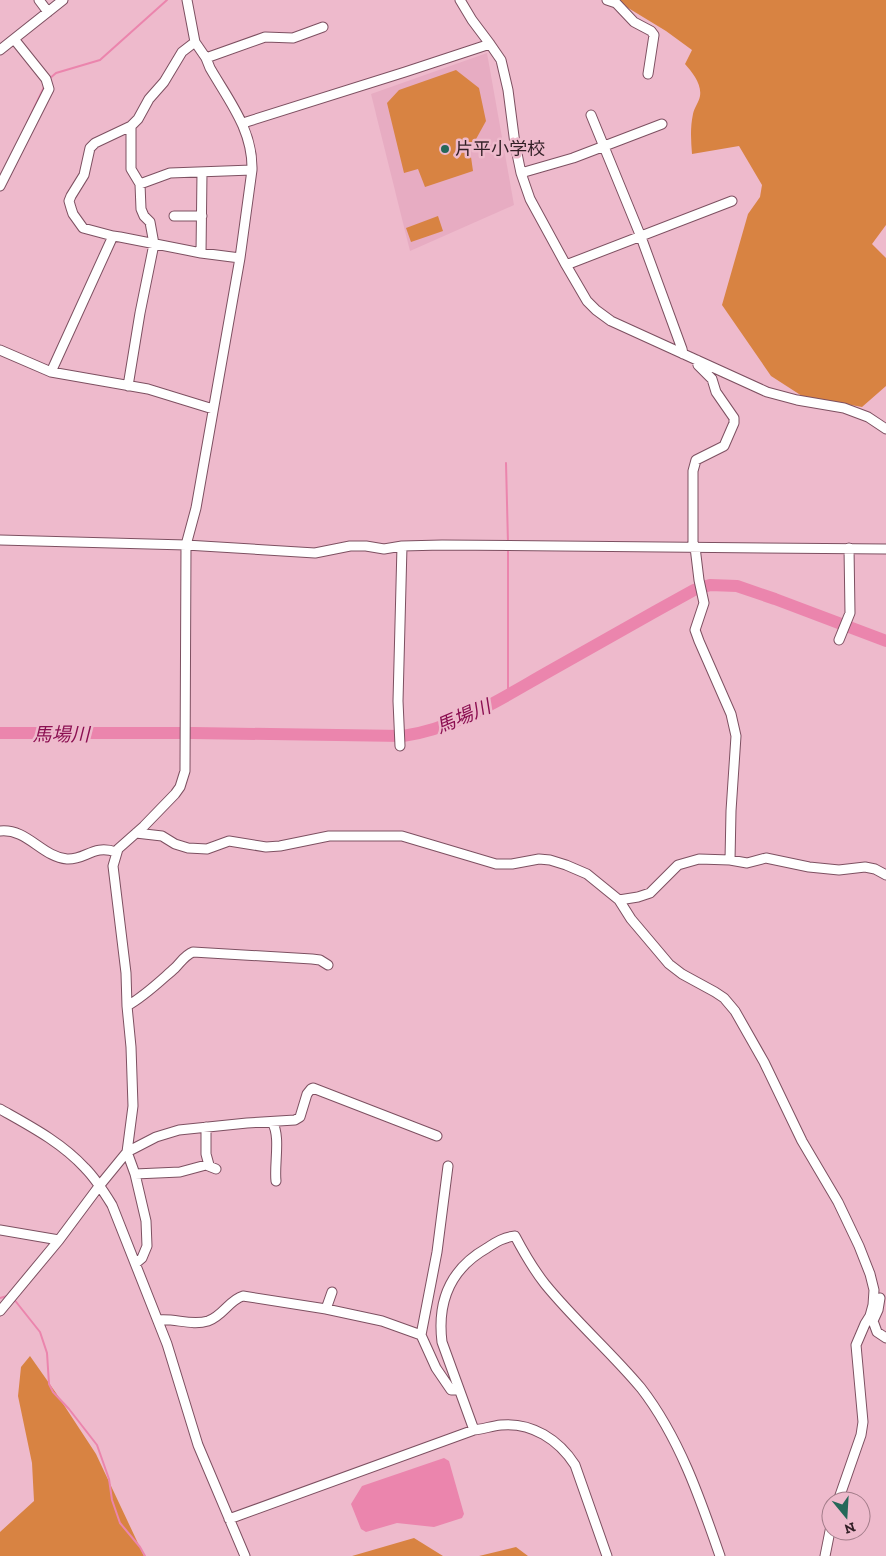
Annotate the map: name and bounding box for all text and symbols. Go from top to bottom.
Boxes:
place label: 片平小学校 [455,138,545,160]
marker: 片平小学校 [439,143,451,155]
water label: 馬場川 [432,694,496,738]
water label: 馬場川 [32,723,91,746]
north arrow [821,1491,871,1541]
text: N [842,1518,858,1538]

